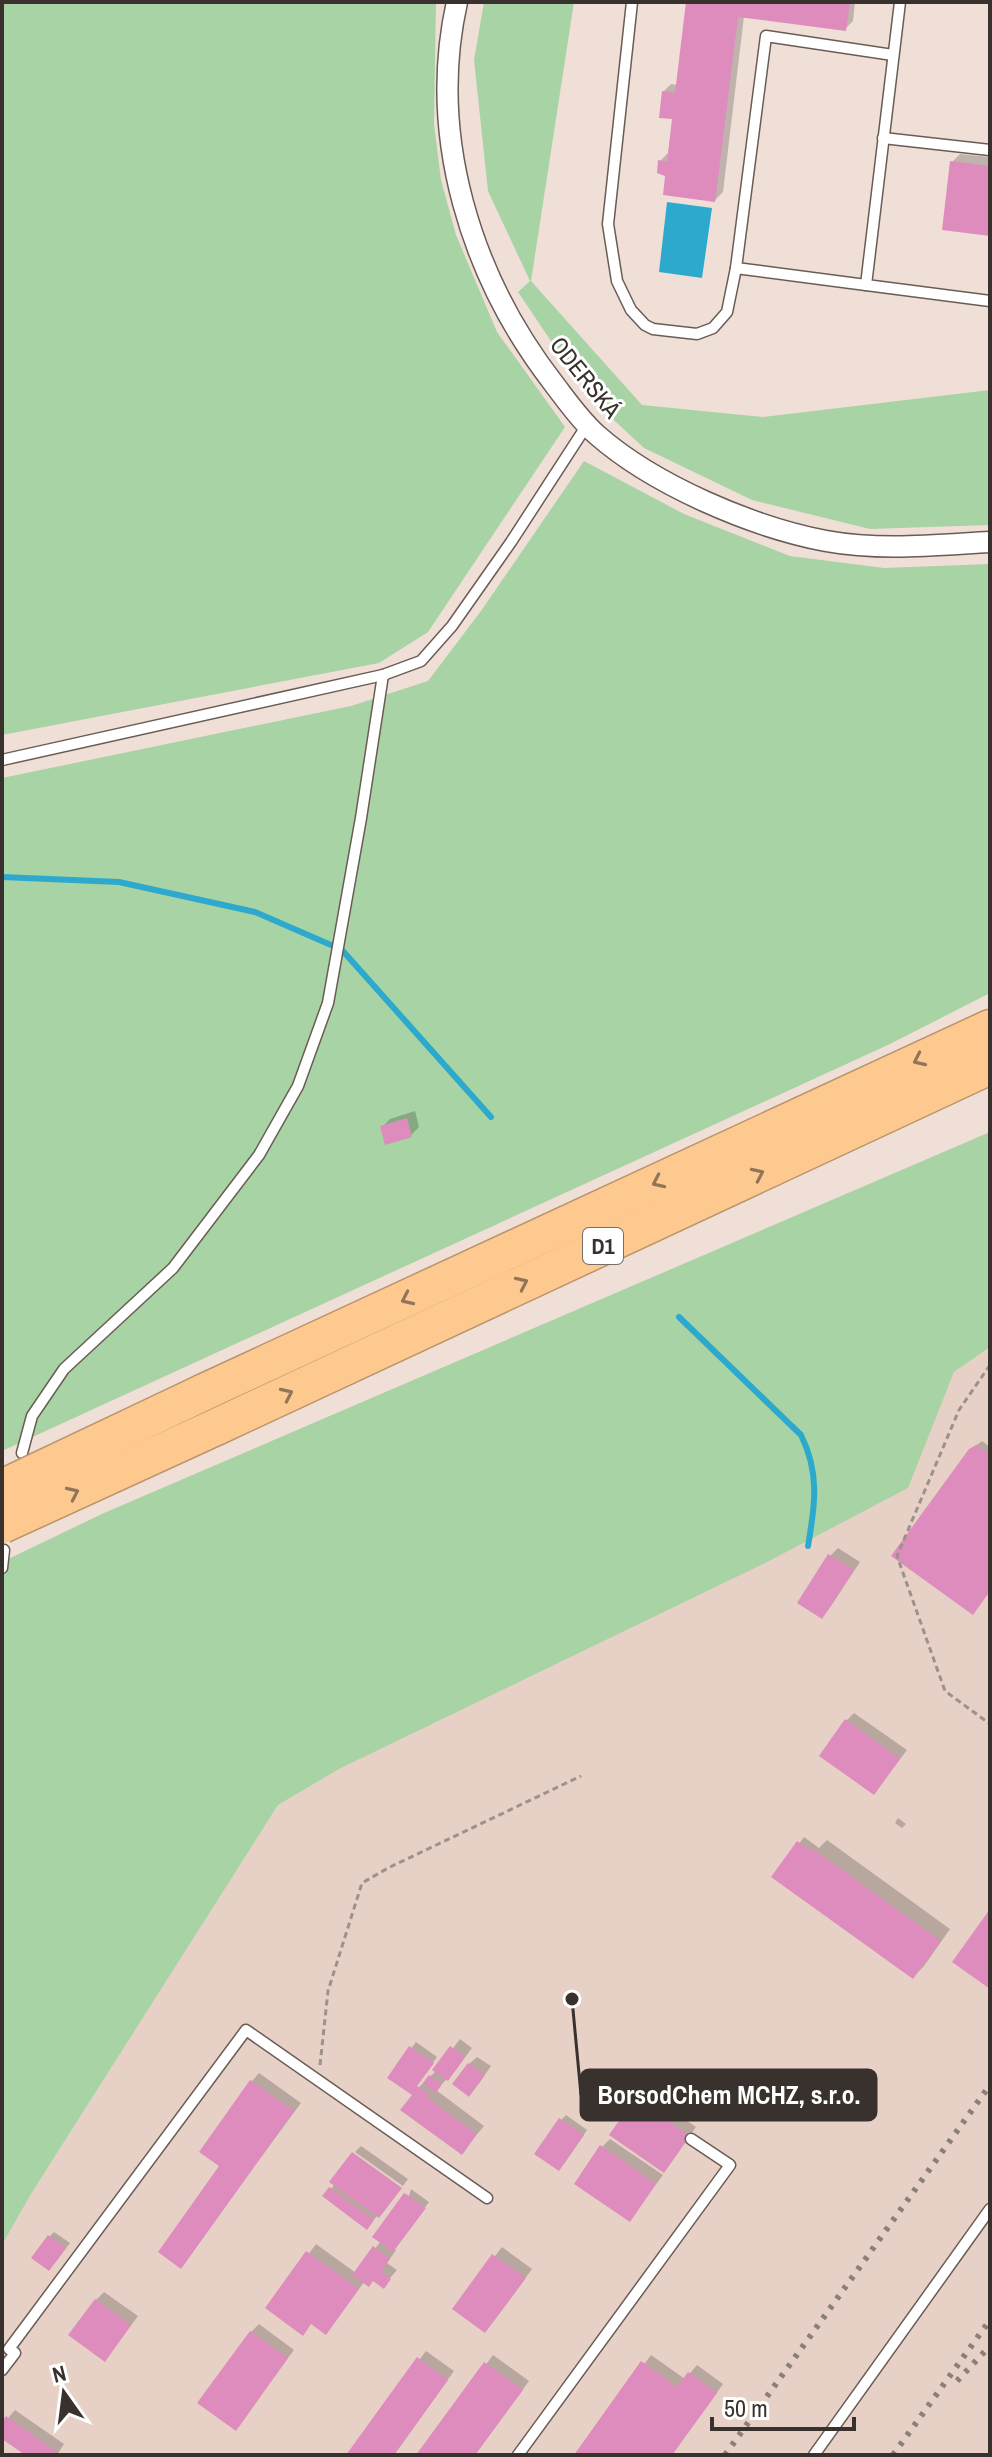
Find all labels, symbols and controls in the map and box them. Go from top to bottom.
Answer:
street label: ODERSKÁ [543,330,629,425]
one-way arrow [913,1051,927,1067]
one-way arrow [750,1168,764,1184]
one-way arrow [652,1172,666,1188]
road number: D1 [583,1228,623,1264]
one-way arrow [514,1277,528,1293]
one-way arrow [400,1289,415,1305]
one-way arrow [278,1388,293,1404]
one-way arrow [65,1487,79,1503]
callout: BorsodChem MCHZ, s.r.o. [581,2070,876,2120]
text: BorsodChem MCHZ, s.r.o. [598,2077,861,2112]
north arrow [24,2353,104,2433]
text: N [49,2357,69,2390]
scale bar [712,2381,854,2431]
text: 50 m [724,2392,768,2424]

